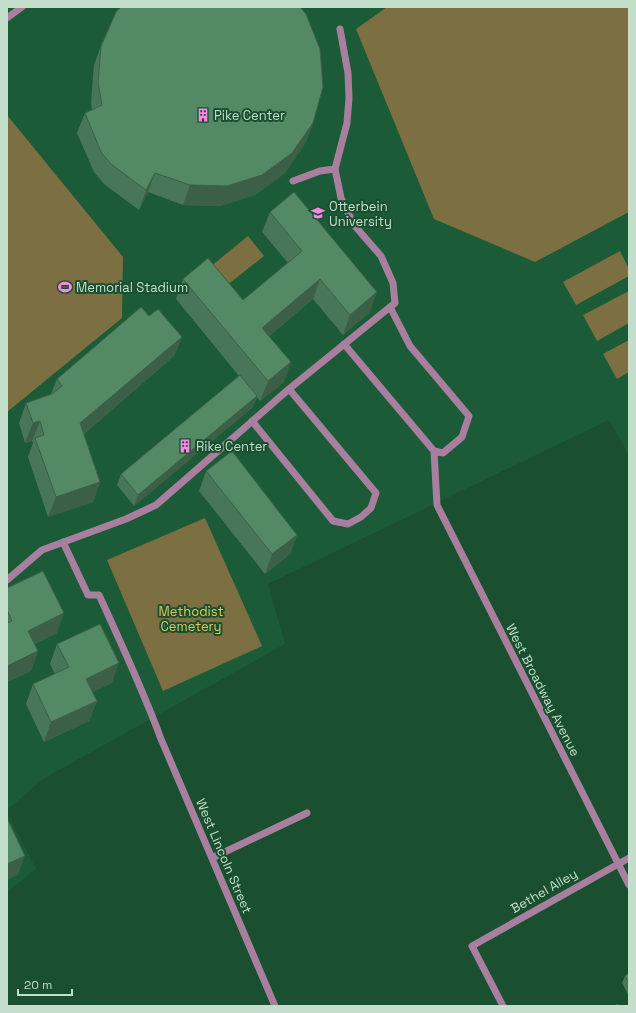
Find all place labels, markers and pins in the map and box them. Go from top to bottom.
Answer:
building icon: Pike Center [195,107,211,123]
place label: Pike Center [214,107,285,124]
place label: Otterbein University [329,198,392,230]
school or university icon: Otterbein University [310,205,326,221]
sports icon: Memorial Stadium [57,279,73,295]
place label: Memorial Stadium [76,279,188,296]
building icon: Rike Center [177,438,193,454]
place label: Rike Center [196,438,267,455]

